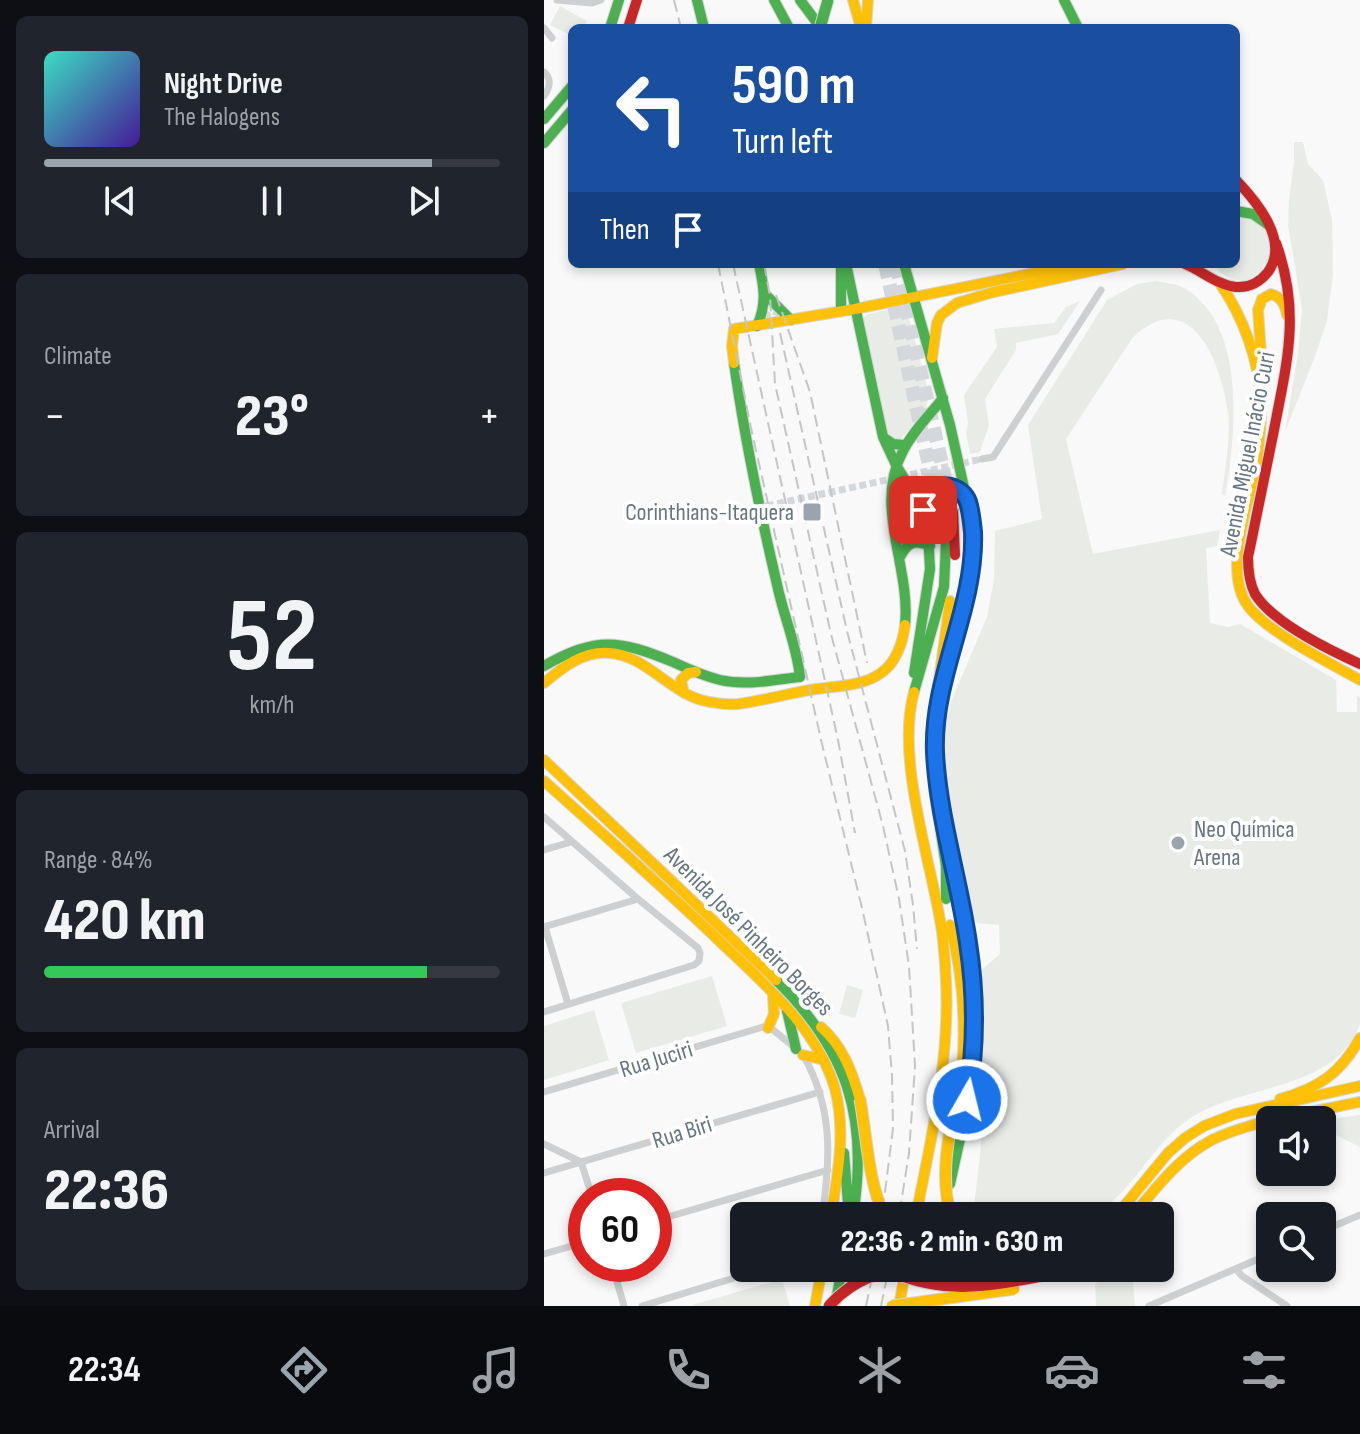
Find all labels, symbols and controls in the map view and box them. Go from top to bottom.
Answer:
text: 590 m [732,53,856,120]
icon: left [600,56,704,160]
text: Night Drive [164,66,283,102]
text: The Halogens [164,102,280,133]
text: Turn left [732,121,833,164]
icon: previous [98,179,142,223]
icon: pause [250,179,294,223]
icon: next [402,179,446,223]
icon: arrive [666,208,710,252]
text: Then [600,212,650,248]
text: Climate [44,341,112,372]
street label: Avenida Miguel Inácio Curi [1213,349,1282,560]
text: 23° [235,381,309,453]
text: − [44,390,66,443]
text: + [478,390,500,443]
pin [889,476,957,544]
icon: arrive [901,488,945,532]
place label: Corinthians-Itaquera [625,498,794,527]
marker: Corinthians-Itaquera [801,501,823,523]
text: 52 [226,575,318,700]
text: km/h [250,690,294,721]
place label: Neo Química Arena [1193,815,1294,872]
marker: Neo Química Arena [1169,834,1187,852]
street label: Avenida José Pinheiro Borges [657,840,839,1022]
text: Range · 84% [44,845,153,876]
text: 420 km [44,885,206,957]
street label: Rua Juciri [616,1035,696,1084]
position arrow [925,1058,1009,1142]
map controls [1256,1106,1336,1282]
button: sound [1256,1106,1336,1186]
street label: Rua Biri [649,1110,715,1155]
text: Arrival [44,1115,100,1146]
text: 22:36 [44,1155,169,1227]
speed limit sign: 60 [568,1178,672,1282]
button: search [1256,1202,1336,1282]
text: 22:36 · 2 min · 630 m [841,1224,1063,1260]
icon: directions [276,1342,332,1398]
icon: music [468,1342,524,1398]
icon: phone [660,1342,716,1398]
icon: climate [852,1342,908,1398]
icon: car [1044,1342,1100,1398]
icon: filters [1236,1342,1292,1398]
text: 22:34 [68,1349,140,1392]

